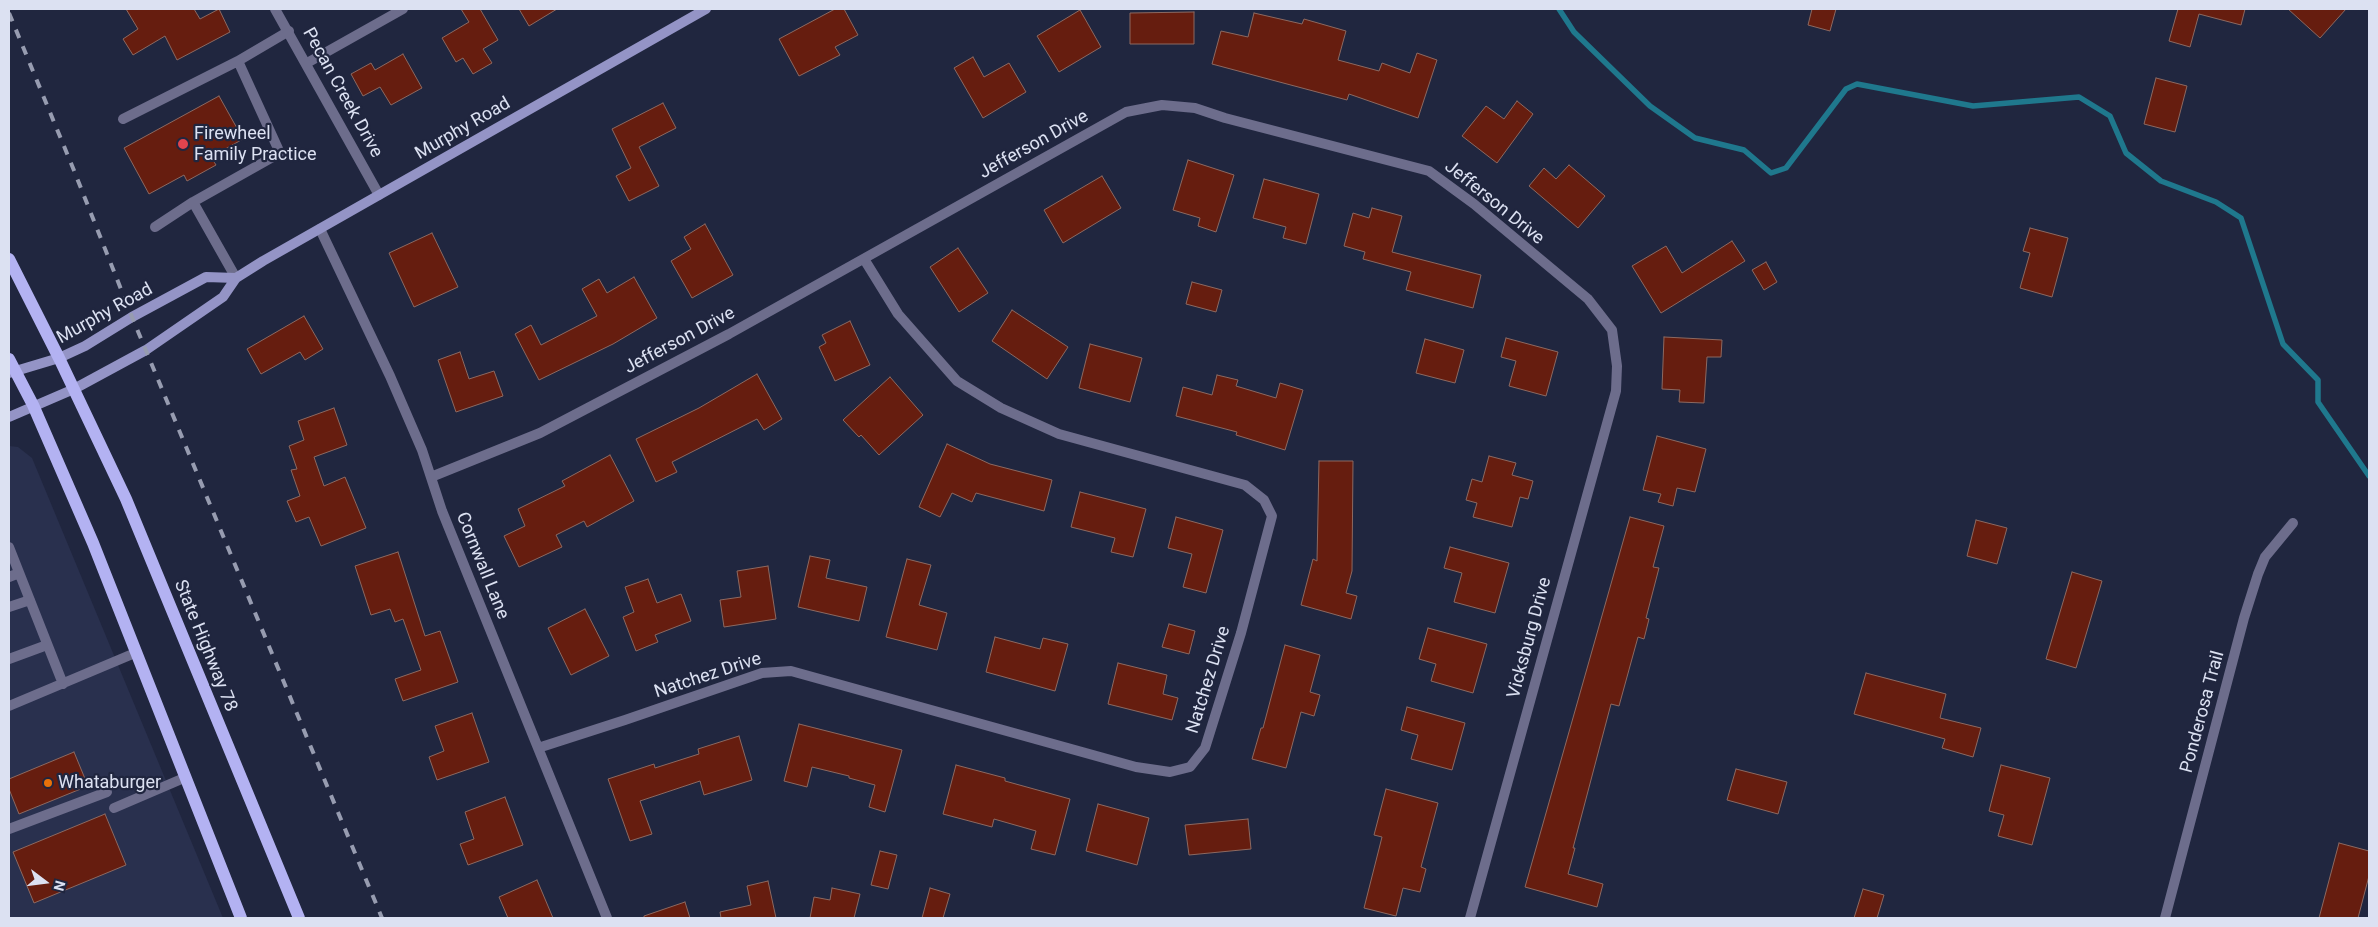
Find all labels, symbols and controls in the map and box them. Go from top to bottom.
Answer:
street label: Pecan Creek Drive [297,24,387,162]
street label: Murphy Road [412,93,514,165]
street label: Jefferson Drive [975,106,1093,184]
place label: Firewheel Family Practice [194,123,317,166]
marker: Firewheel Family Practice [176,137,190,151]
street label: Jefferson Drive [1440,156,1548,250]
street label: Murphy Road [53,279,157,349]
street label: Jefferson Drive [621,303,739,379]
street label: Cornwall Lane [451,509,513,623]
street label: Vicksburg Drive [1503,575,1557,701]
street label: State Highway 78 [169,577,241,715]
street label: Natchez Drive [1182,624,1236,736]
street label: Natchez Drive [652,649,764,703]
street label: Ponderosa Trail [2176,649,2230,775]
place label: Whataburger [58,772,161,794]
marker: Whataburger [42,777,54,789]
north arrow [20,857,70,907]
text: N [50,879,68,893]

